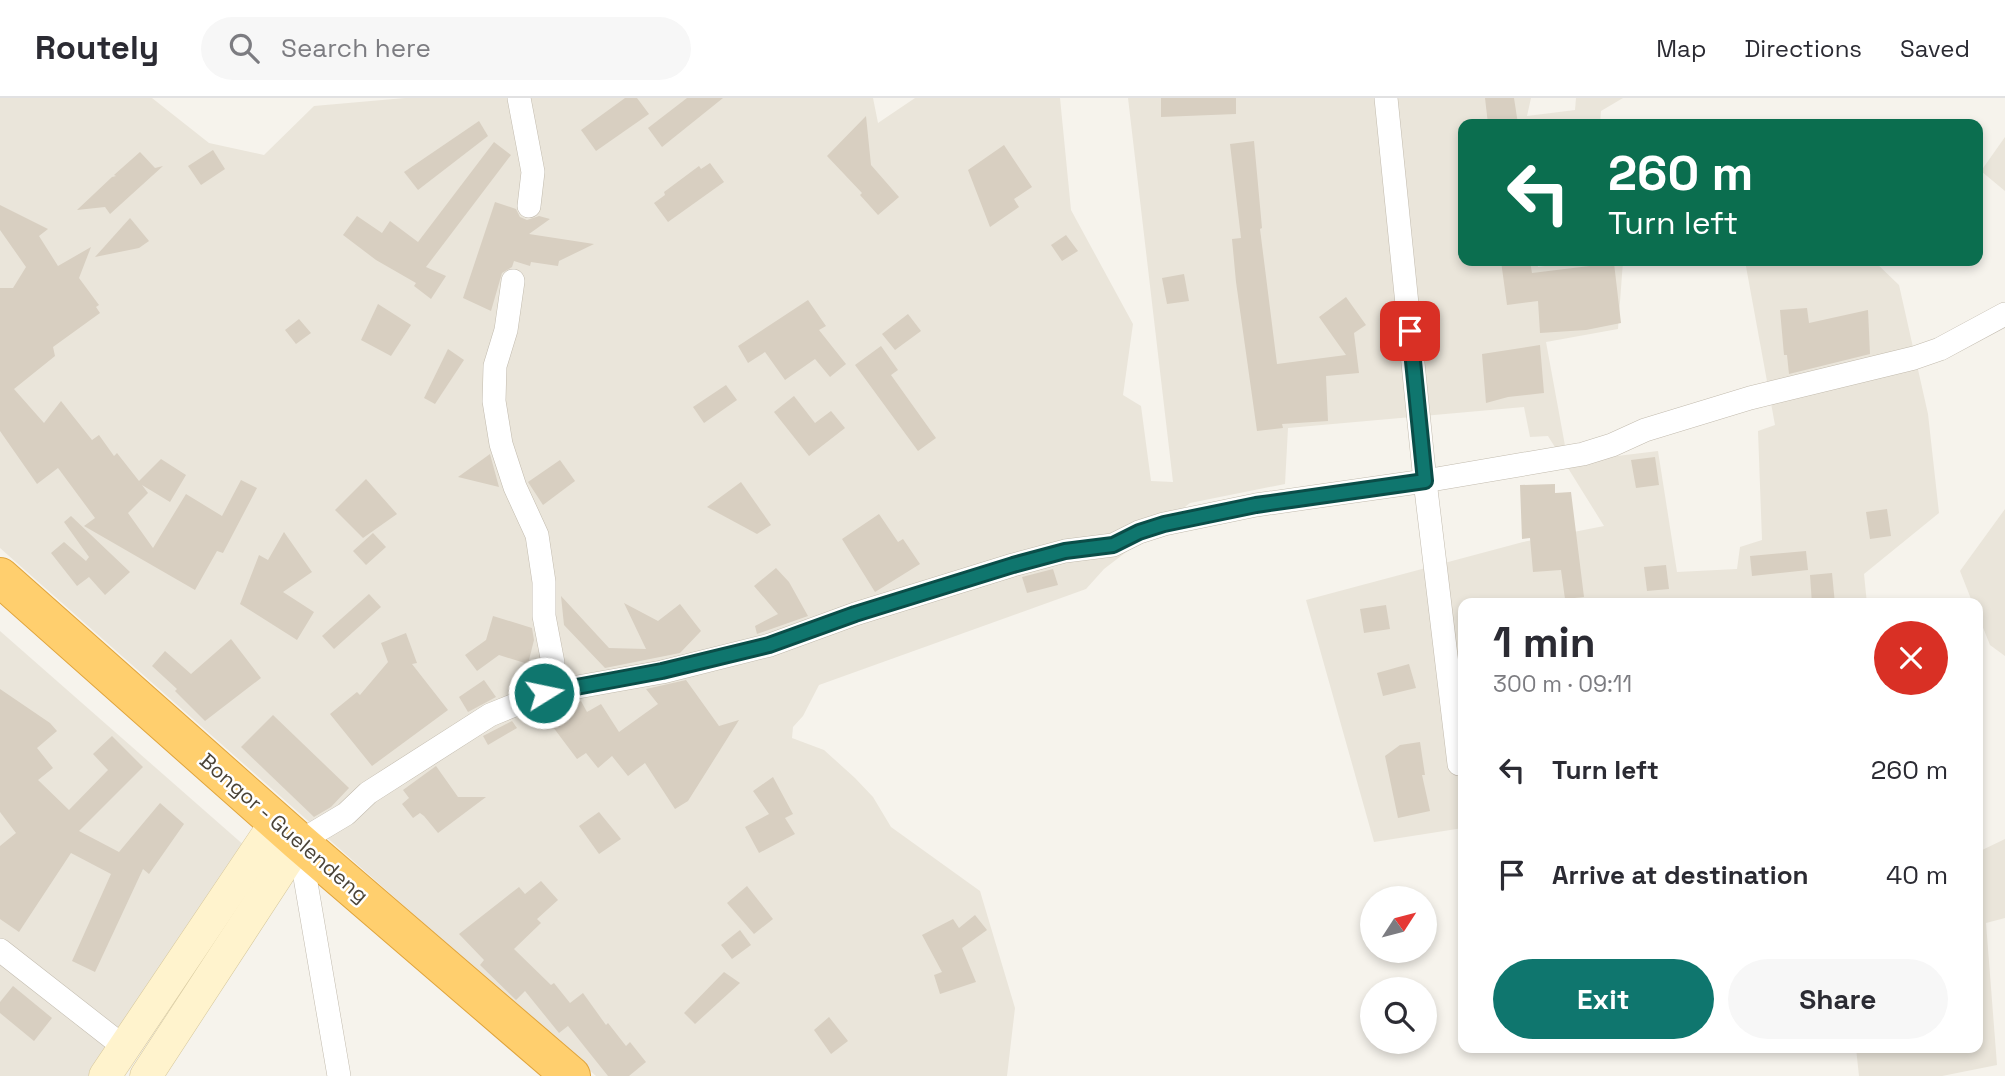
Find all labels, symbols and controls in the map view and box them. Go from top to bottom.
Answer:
search box [201,17,691,80]
text: Routely [35,27,159,69]
icon: search [225,29,263,67]
text: Search here [281,31,431,65]
text: Map [1656,33,1706,64]
text: Directions [1744,33,1862,64]
text: Saved [1900,33,1970,64]
text: 260 m [1608,142,1753,204]
icon: left [1493,147,1584,238]
text: Turn left [1608,203,1738,243]
pin [1380,301,1440,361]
icon: arrive [1391,312,1429,350]
text: 1 min [1493,616,1596,669]
button: close [1874,621,1948,695]
position arrow [507,656,581,730]
text: 300 m · 09:11 [1493,669,1632,699]
street label: Bongor - Guelendeng [194,747,374,908]
icon: left [1493,751,1531,789]
text: Turn left [1552,753,1659,787]
text: 260 m [1871,753,1948,787]
icon: arrive [1493,856,1531,894]
text: Arrive at destination [1552,858,1809,892]
text: 40 m [1886,858,1948,892]
north arrow [1360,886,1437,962]
map controls [1360,886,1437,1054]
button: Exit [1493,959,1714,1039]
button: Share [1728,959,1948,1039]
button: search [1360,977,1437,1054]

